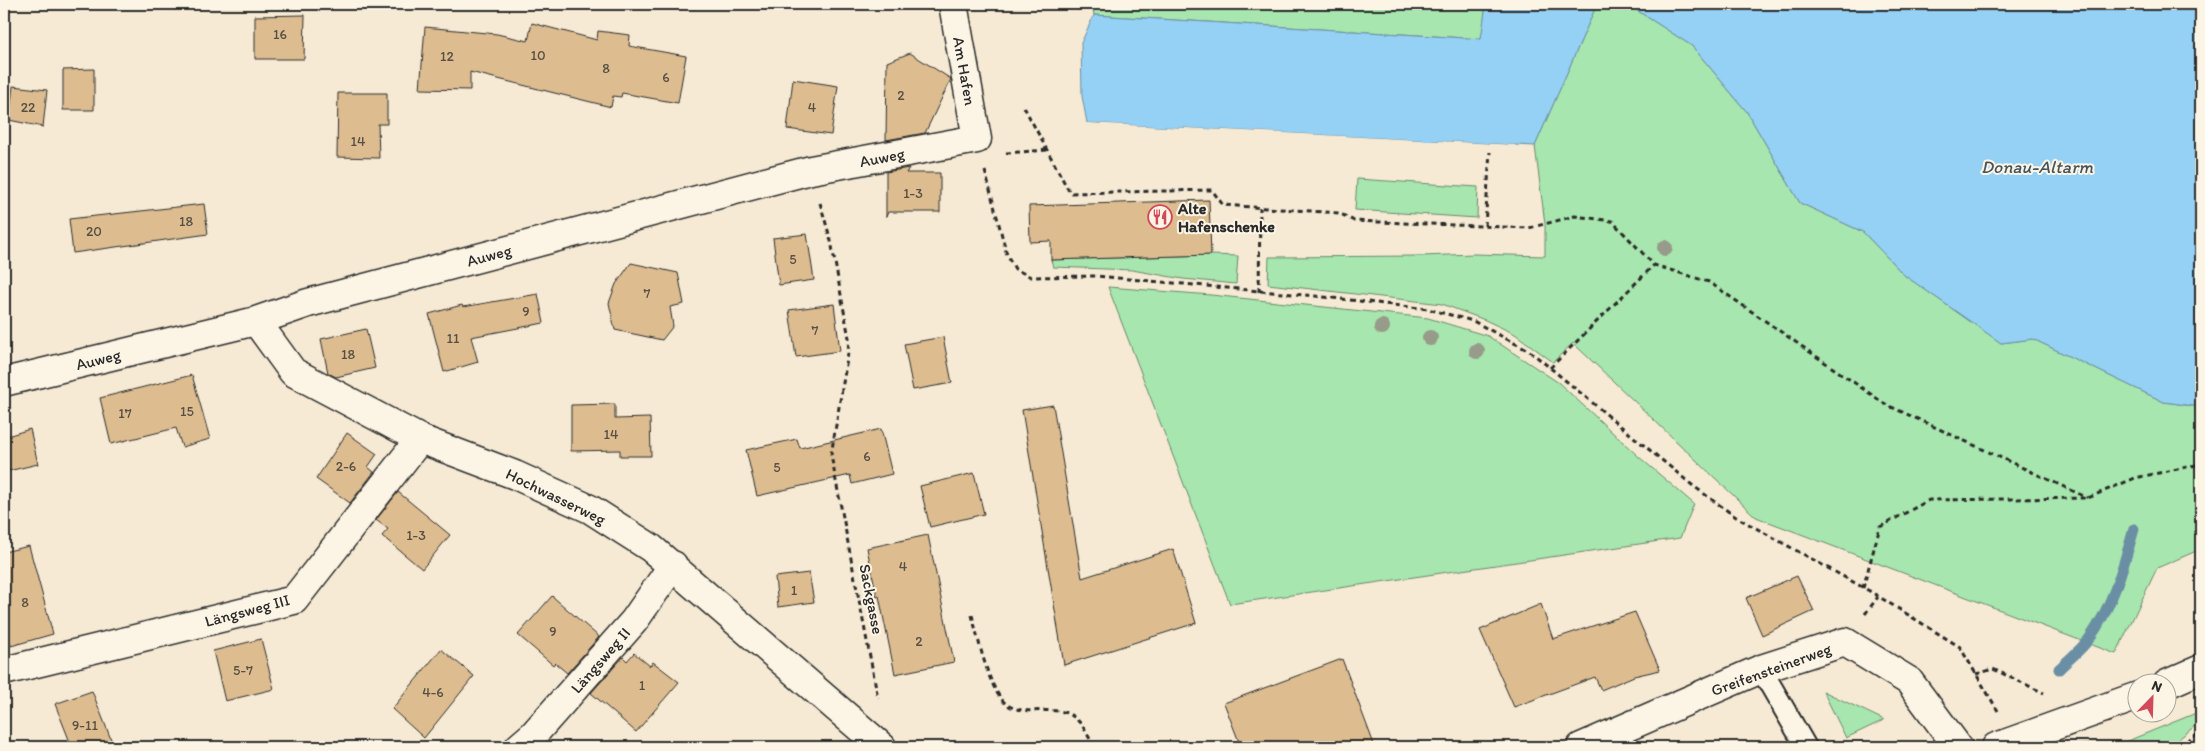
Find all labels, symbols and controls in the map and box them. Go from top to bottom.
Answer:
house number: 16 [273,26,287,43]
street label: Am Hafen [949,35,980,107]
house number: 10 [530,47,546,64]
house number: 12 [440,48,455,65]
house number: 8 [602,60,610,77]
house number: 6 [662,69,670,86]
house number: 2 [897,87,905,104]
house number: 22 [21,99,36,116]
house number: 4 [808,99,817,116]
house number: 14 [351,133,366,150]
street label: Auweg [858,144,907,171]
water label: Donau-Altarm [1981,156,2093,178]
house number: 1-3 [903,185,923,202]
place label: Alte Hafenschenke [1177,199,1275,236]
restaurant icon: Alte Hafenschenke [1147,204,1173,230]
house number: 18 [179,213,193,230]
house number: 20 [86,223,102,240]
street label: Auweg [465,240,514,271]
house number: 5 [789,251,797,268]
house number: 7 [644,285,651,302]
house number: 9 [522,303,530,320]
house number: 7 [812,322,819,339]
house number: 11 [447,330,460,347]
street label: Auweg [74,345,123,374]
house number: 18 [341,346,355,363]
house number: 15 [180,403,194,420]
house number: 17 [118,405,132,422]
house number: 14 [604,426,619,443]
house number: 6 [863,448,871,465]
house number: 2-6 [336,458,356,475]
house number: 5 [773,459,781,476]
street label: Hochwasserweg [503,464,610,529]
house number: 1-3 [406,527,426,544]
house number: 4 [899,558,908,575]
street label: Sackgasse [855,562,888,636]
house number: 1 [791,582,798,599]
street label: Längsweg III [203,590,292,631]
house number: 8 [21,594,29,611]
house number: 9 [549,623,557,640]
street label: Längsweg II [567,623,634,697]
house number: 2 [915,633,923,650]
street label: Greifensteinerweg [1708,639,1835,700]
house number: 5-7 [233,662,253,679]
north arrow [2128,674,2178,724]
house number: 1 [639,677,646,694]
text: N [2149,677,2165,696]
house number: 4-6 [422,684,444,701]
house number: 9-11 [72,717,98,734]

